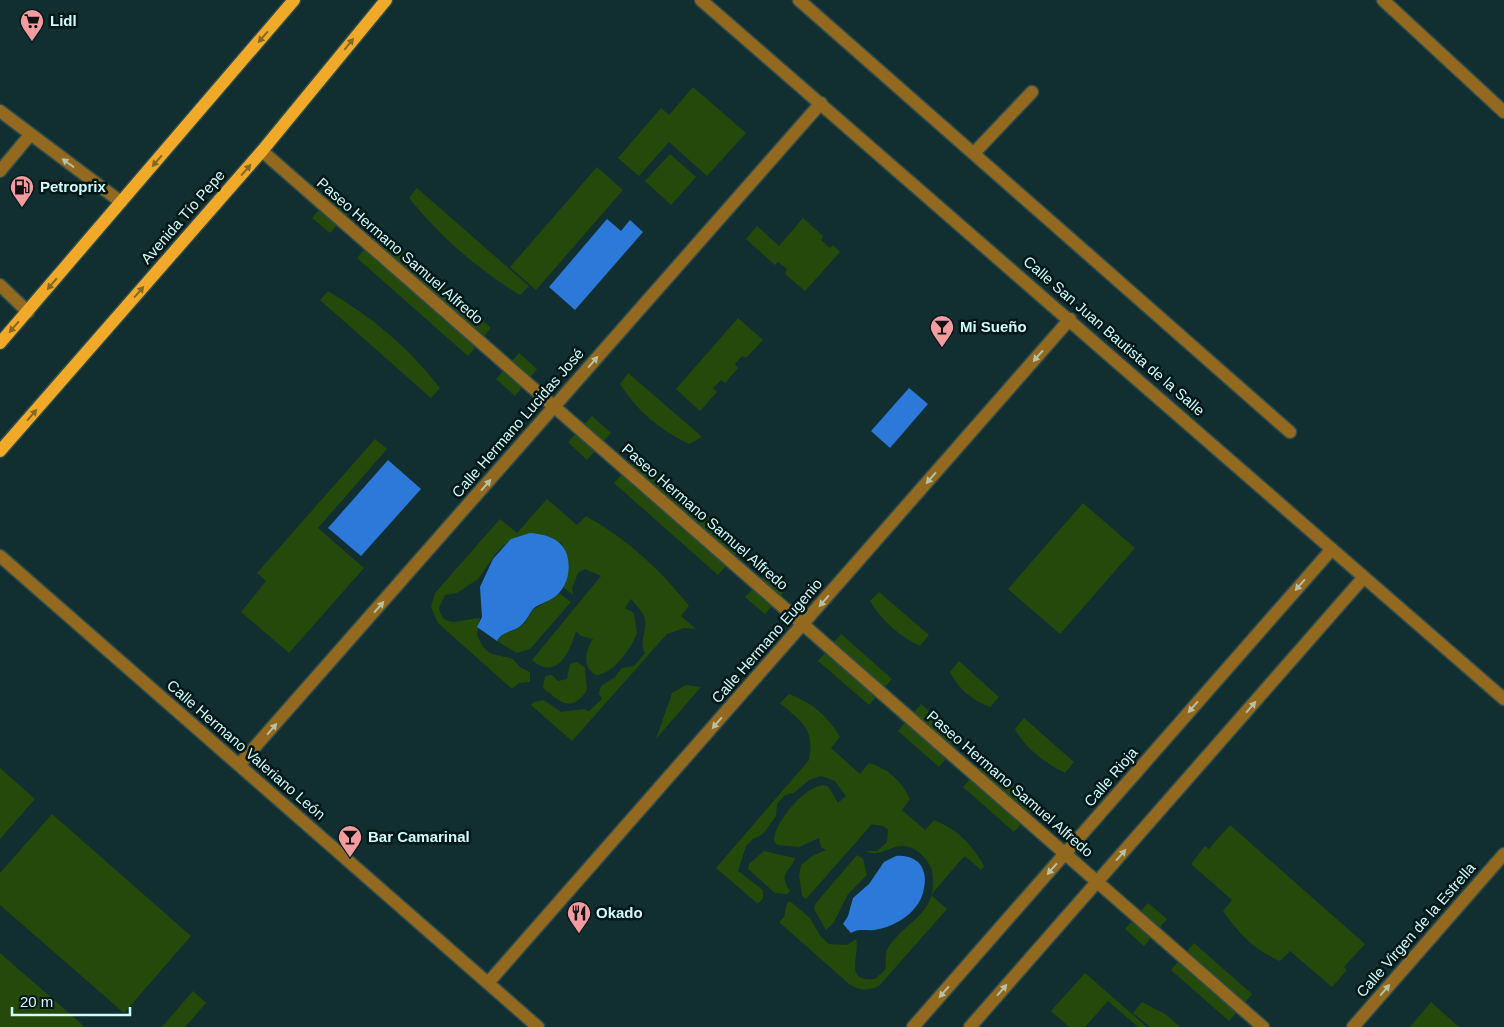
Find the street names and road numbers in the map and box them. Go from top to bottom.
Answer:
street label: Avenida Tío Pepe [137,166,228,267]
street label: Paseo Hermano Samuel Alfredo [314,174,487,327]
street label: Calle San Juan Bautista de la Salle [1020,252,1208,419]
street label: Calle Hermano Lucidas José [448,345,587,501]
street label: Paseo Hermano Samuel Alfredo [619,440,792,593]
street label: Calle Hermano Eugenio [708,575,825,706]
street label: Calle Hermano Valeriano León [164,676,329,823]
street label: Paseo Hermano Samuel Alfredo [924,707,1097,860]
street label: Calle Rioja [1080,743,1141,810]
street label: Calle Virgen de la Estrella [1353,859,1479,1000]

